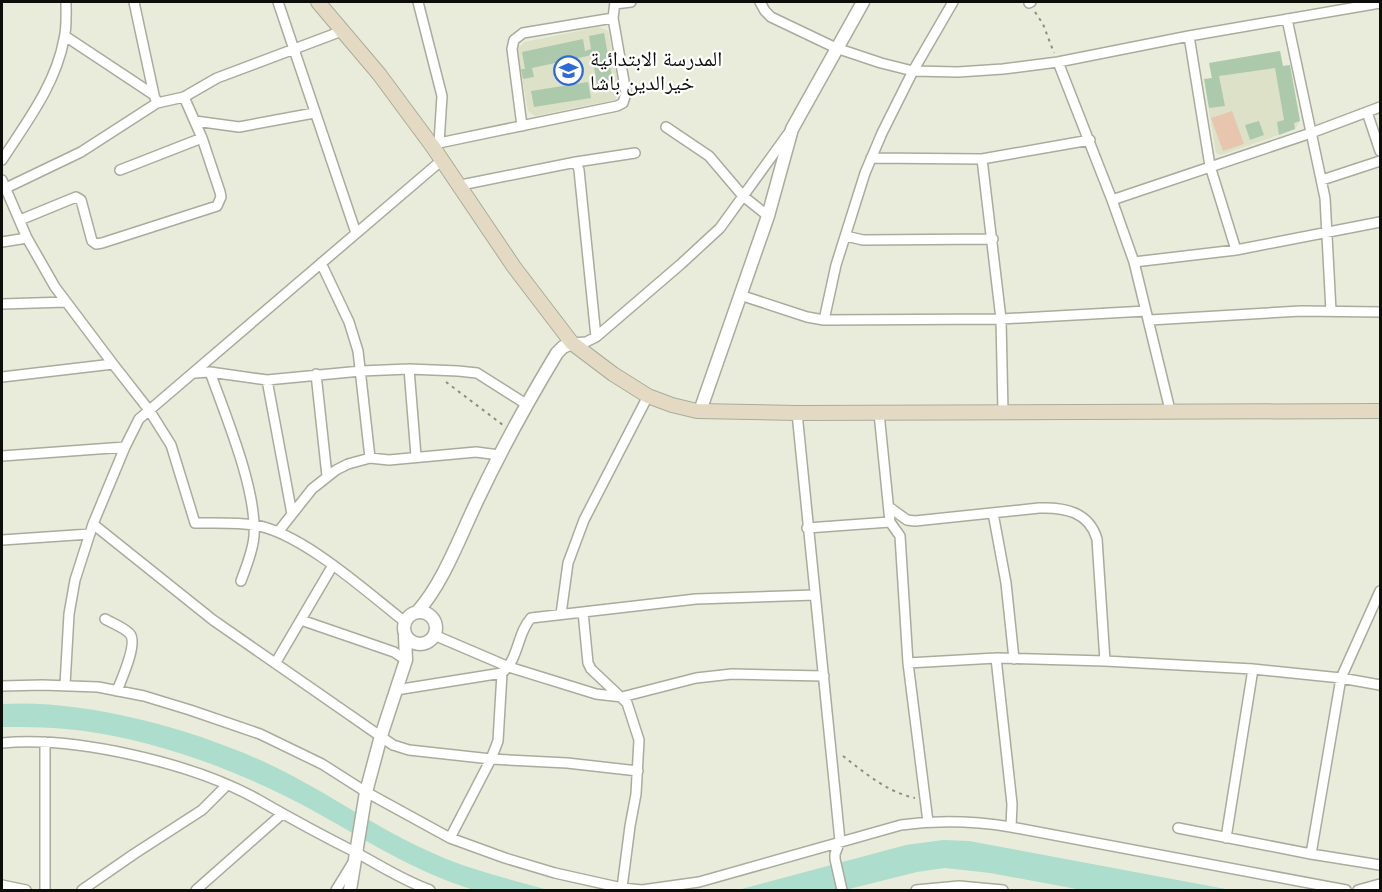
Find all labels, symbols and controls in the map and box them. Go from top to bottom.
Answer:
place label: المدرسة الابتدائية خيرالدين باشا [590,47,722,96]
school or university icon: المدرسة الابتدائية خيرالدين باشا [553,55,585,87]

